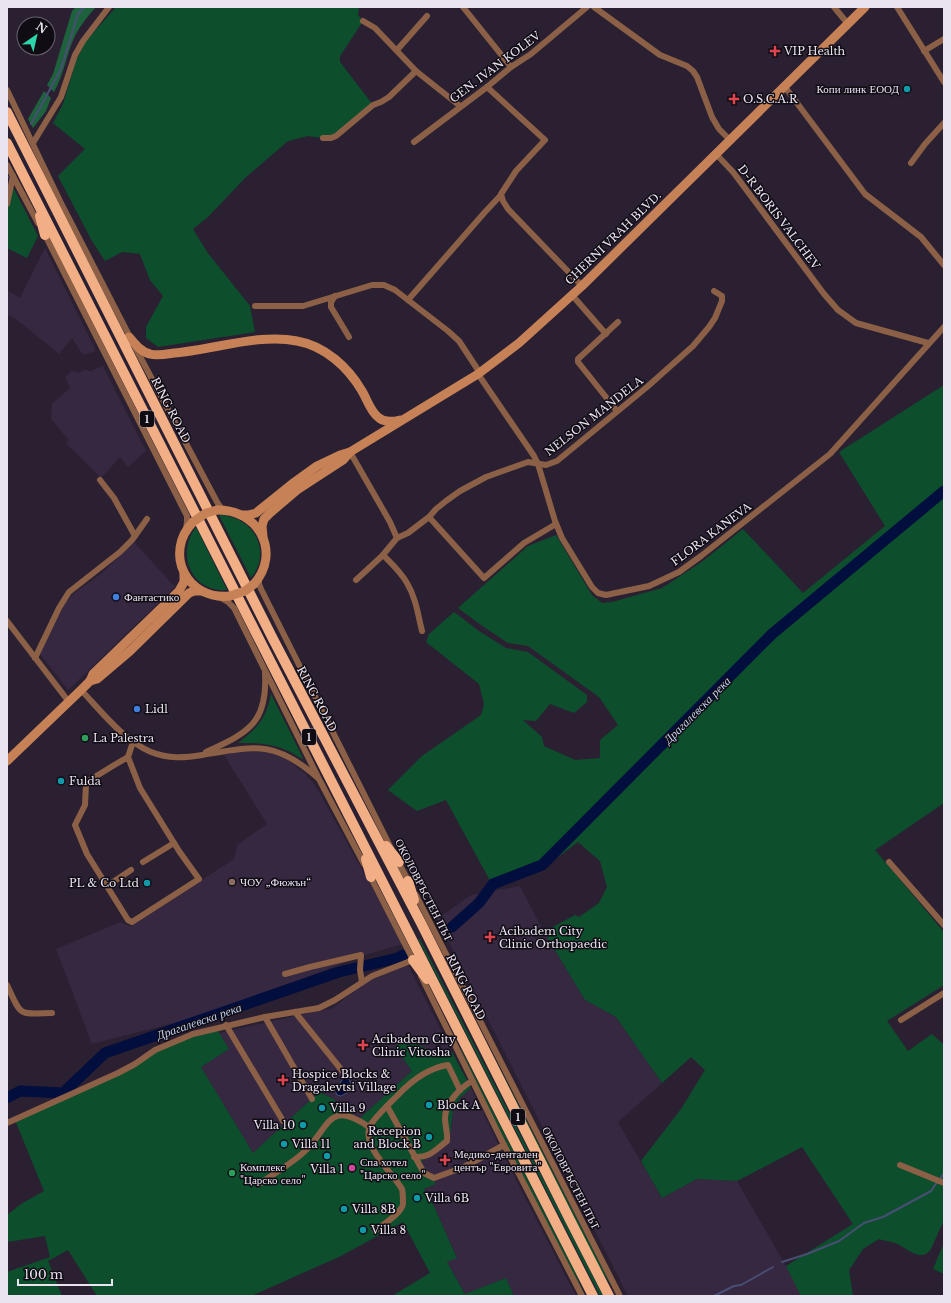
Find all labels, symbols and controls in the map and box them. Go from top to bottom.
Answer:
north arrow [16,16,56,56]
text: N [33,19,50,37]
street label: GEN. IVAN KOLEV [447,28,544,106]
place label: VIP Health [783,44,846,58]
marker: VIP Health [769,45,781,57]
place label: Копи линк ЕООД [816,82,899,96]
marker: Копи линк ЕООД [902,84,912,94]
place label: O.S.C.A.R [743,92,798,106]
marker: O.S.C.A.R [728,93,740,105]
street label: D-R BORIS VALCHEV [735,162,823,273]
street label: CHERNI VRAH BLVD. [562,188,664,288]
street label: NELSON MANDELA [542,373,646,459]
street label: RING ROAD [148,375,194,446]
road number: 1 [140,411,154,427]
street label: FLORA KANEVA [668,499,754,569]
place label: Фантастико [124,590,180,604]
marker: Фантастико [111,592,121,602]
street label: RING ROAD [294,664,340,734]
water label: Драгалевска река [660,673,734,747]
place label: Lidl [145,702,168,716]
marker: Lidl [132,704,142,714]
road number: 1 [302,729,316,745]
place label: La Palestra [93,731,155,745]
marker: La Palestra [80,733,90,743]
place label: Fulda [69,774,102,788]
marker: Fulda [56,776,66,786]
street label: ОКОЛОВРЪСТЕН ПЪТ [392,836,456,944]
place label: ЧОУ „Фюжън“ [240,875,311,889]
place label: PL & Co Ltd [69,876,140,890]
marker: ЧОУ „Фюжън“ [227,877,237,887]
marker: PL & Co Ltd [142,878,152,888]
place label: Acibadem City Clinic Orthopaedic [498,924,607,951]
marker: Acibadem City Clinic Orthopaedic [484,931,496,943]
street label: RING ROAD [443,952,489,1023]
water label: Драгалевска река [154,999,243,1043]
place label: Acibadem City Clinic Vitosha [371,1032,456,1059]
marker: Acibadem City Clinic Vitosha [357,1039,369,1051]
place label: Hospice Blocks & Dragalevtsi Village [292,1067,396,1094]
marker: Hospice Blocks & Dragalevtsi Village [277,1074,289,1086]
place label: Block A [437,1098,480,1112]
marker: Block A [424,1100,434,1110]
place label: Villa 9 [329,1101,366,1115]
marker: Villa 9 [317,1103,327,1113]
road number: 1 [511,1109,525,1125]
place label: Villa 10 [253,1118,295,1132]
marker: Villa 10 [298,1120,308,1130]
place label: Recepion and Block B [353,1124,421,1151]
street label: ОКОЛОВРЪСТЕН ПЪТ [539,1124,603,1232]
marker: Recepion and Block B [424,1132,434,1142]
place label: Villa 11 [291,1137,330,1151]
marker: Villa 11 [279,1139,289,1149]
place label: Медико-дентален център "Евровита" [454,1147,541,1174]
marker: Villa 1 [322,1151,332,1161]
marker: Медико-дентален център "Евровита" [439,1154,451,1166]
place label: Спа хотел "Царско село" [360,1155,426,1182]
place label: Комплекс "Царско село" [240,1160,306,1187]
place label: Villa 1 [309,1162,344,1176]
marker: Спа хотел "Царско село" [347,1163,357,1173]
marker: Комплекс "Царско село" [227,1168,237,1178]
place label: Villa 6B [424,1191,469,1205]
marker: Villa 6B [412,1193,422,1203]
place label: Villa 8B [351,1202,396,1216]
marker: Villa 8B [339,1204,349,1214]
place label: Villa 8 [370,1223,406,1237]
marker: Villa 8 [358,1225,368,1235]
scale bar [18,1261,112,1287]
text: 100 m [24,1267,63,1282]

